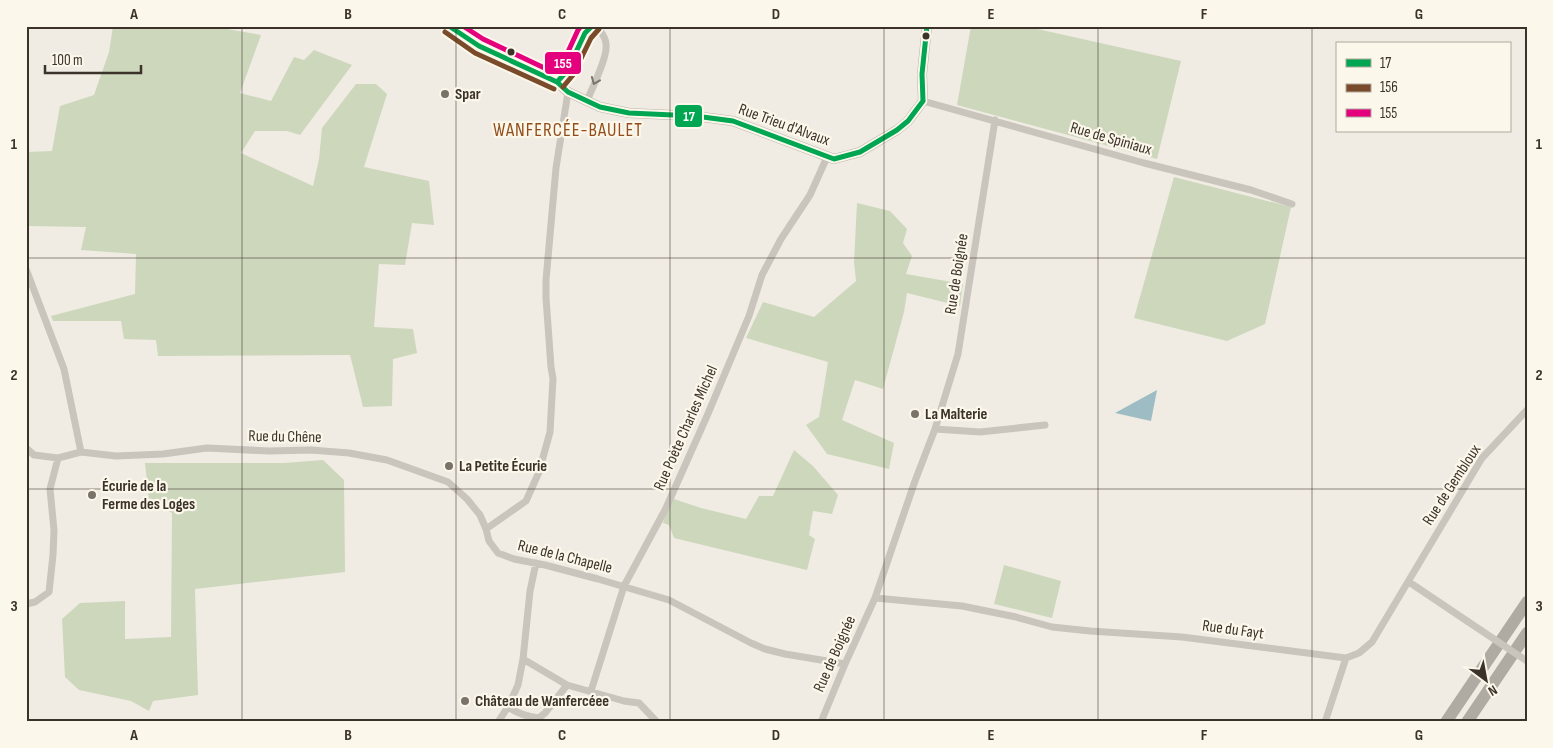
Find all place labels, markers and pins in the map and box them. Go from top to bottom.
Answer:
unlabelled marker [921,31,931,41]
unlabelled marker [506,47,516,57]
place label: Spar [455,85,481,104]
marker: Spar [439,88,451,100]
place label: La Malterie [925,405,988,424]
marker: La Malterie [909,408,921,420]
place label: La Petite Écurie [459,457,547,476]
marker: La Petite Écurie [443,460,455,472]
place label: Écurie de la Ferme des Loges [102,477,195,514]
marker: Écurie de la Ferme des Loges [86,489,98,501]
place label: Château de Wanfercéee [475,692,609,711]
marker: Château de Wanfercéee [459,695,471,707]

